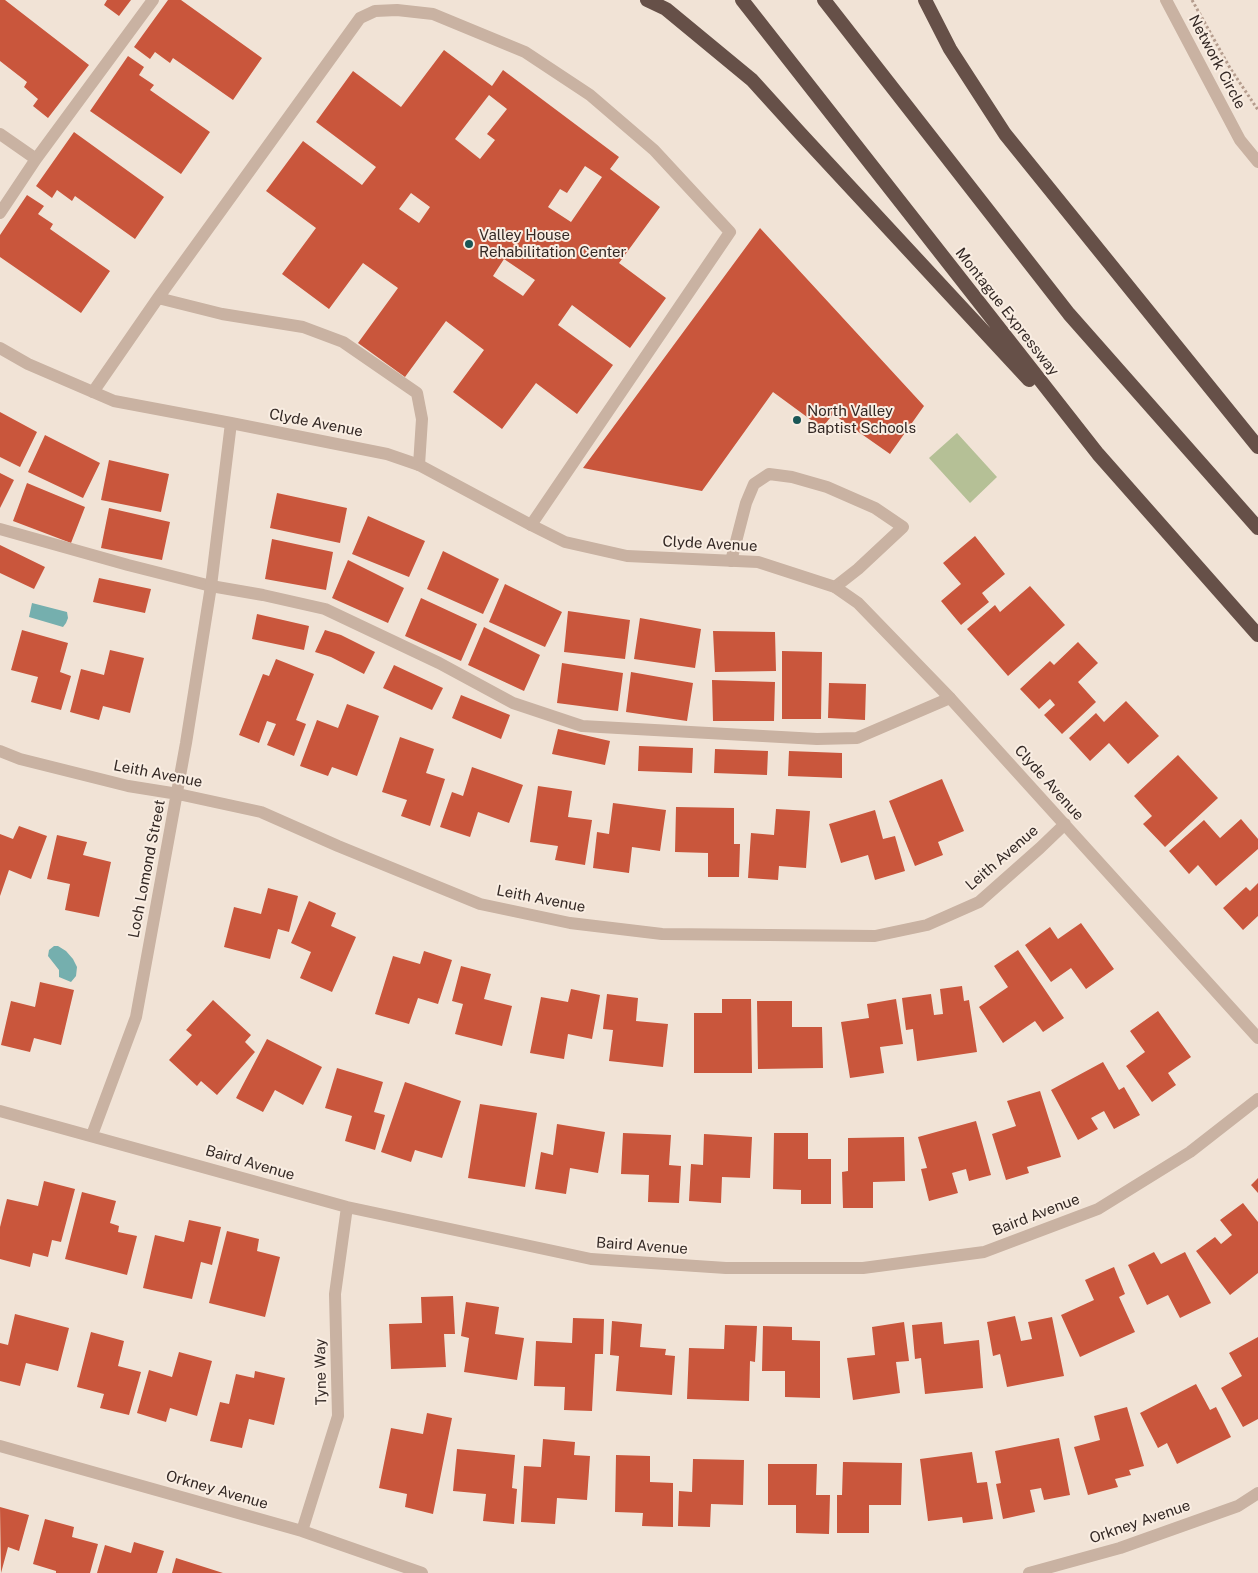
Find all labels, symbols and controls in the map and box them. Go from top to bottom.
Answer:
street label: Network Circle [1185,12,1249,112]
place label: Valley House Rehabilitation Center [479,226,626,261]
marker: Valley House Rehabilitation Center [463,238,475,250]
street label: Montague Expressway [951,244,1063,380]
place label: North Valley Baptist Schools [807,402,916,437]
street label: Clyde Avenue [268,405,364,441]
marker: North Valley Baptist Schools [791,414,803,426]
street label: Clyde Avenue [662,533,758,555]
street label: Clyde Avenue [1011,742,1087,824]
street label: Leith Avenue [112,757,204,791]
street label: Loch Lomond Street [125,798,169,940]
street label: Leith Avenue [962,822,1042,894]
street label: Leith Avenue [495,882,587,916]
street label: Baird Avenue [203,1142,297,1184]
street label: Baird Avenue [990,1190,1082,1240]
street label: Baird Avenue [595,1234,689,1258]
street label: Tyne Way [311,1338,331,1406]
street label: Orkney Avenue [164,1467,270,1513]
street label: Orkney Avenue [1087,1496,1193,1548]

